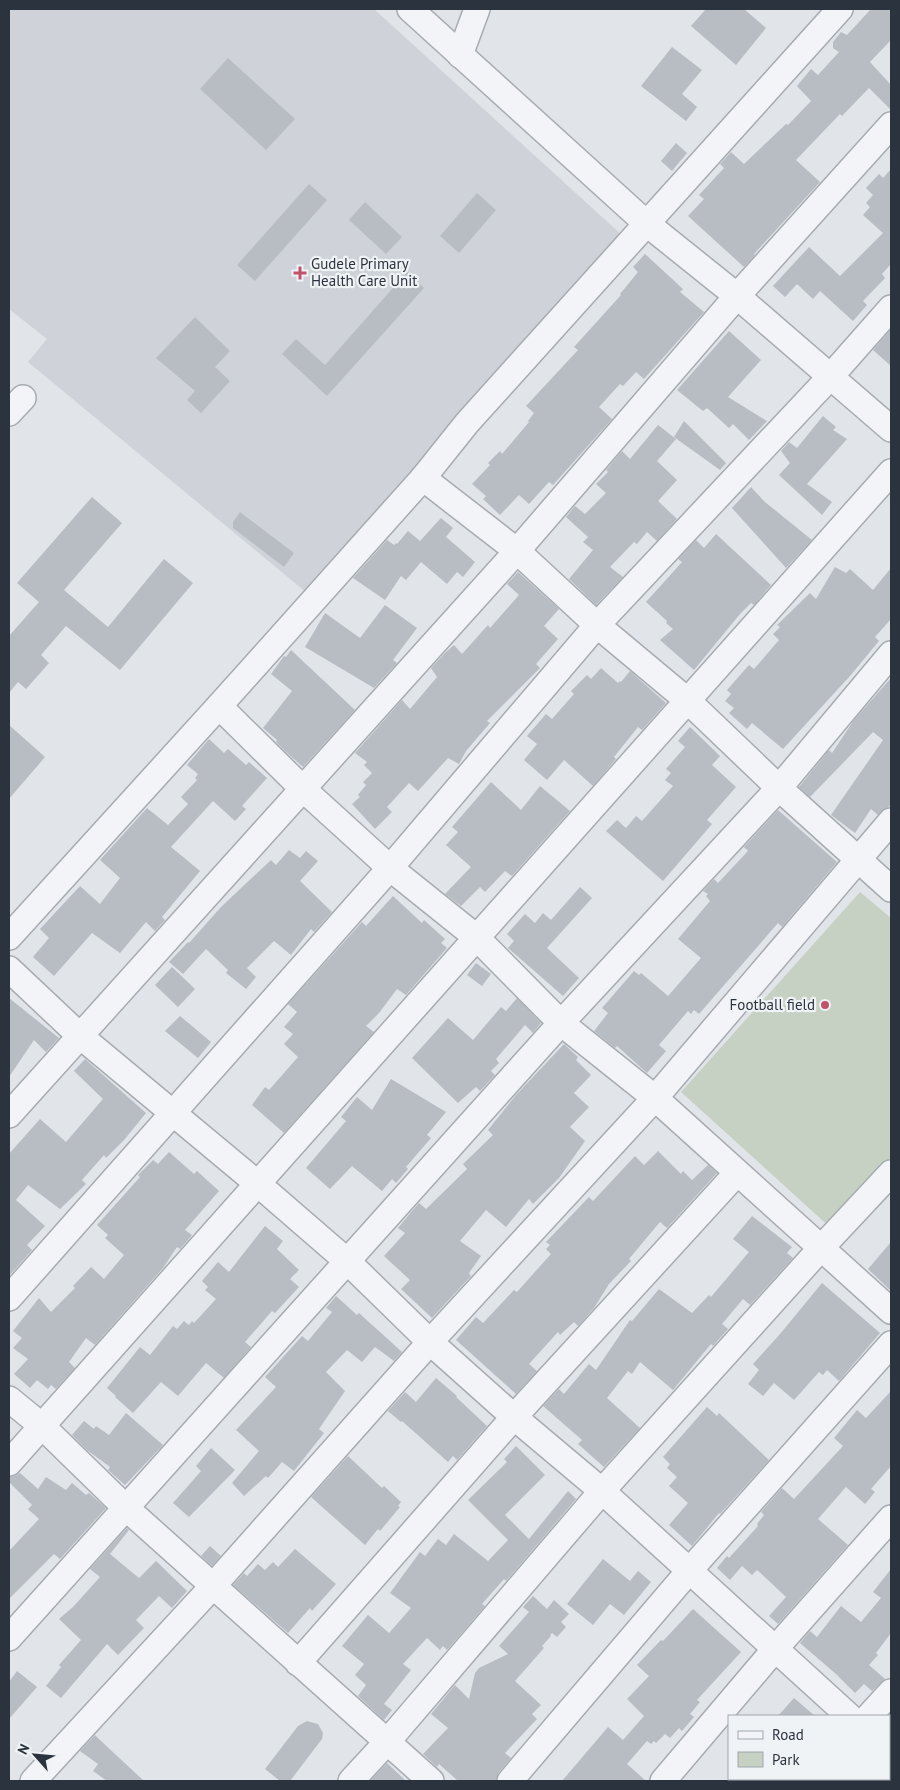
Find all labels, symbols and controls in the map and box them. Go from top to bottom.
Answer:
place label: Gudele Primary Health Care Unit [311,254,417,290]
marker: Gudele Primary Health Care Unit [293,266,307,280]
place label: Football field [730,995,815,1014]
marker: Football field [819,999,831,1011]
legend [728,1715,890,1780]
text: Road [772,1725,804,1744]
north arrow [10,1730,60,1780]
text: N [13,1741,34,1757]
text: Park [772,1750,800,1769]

